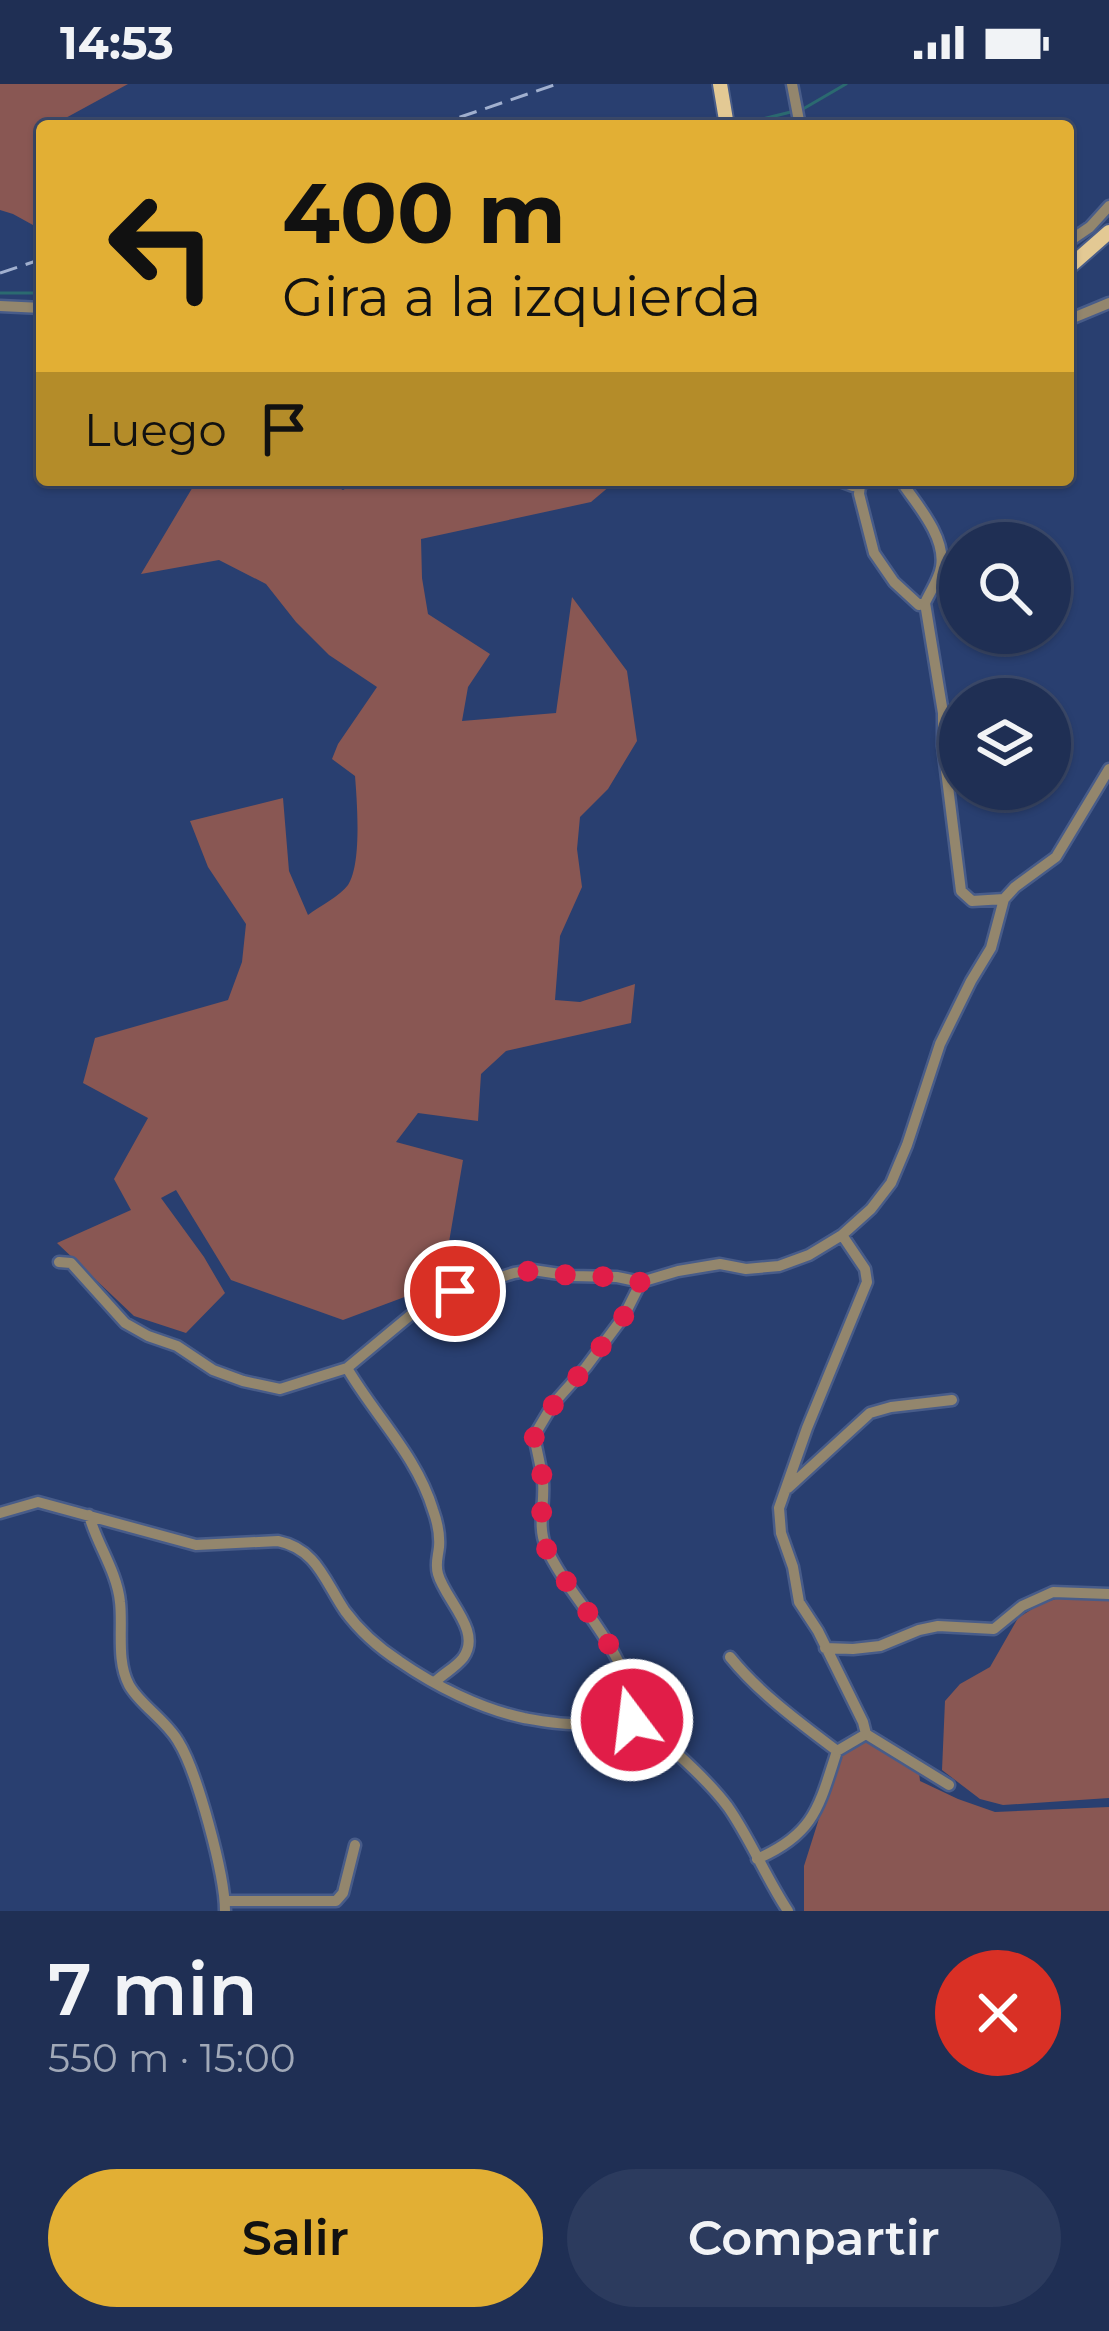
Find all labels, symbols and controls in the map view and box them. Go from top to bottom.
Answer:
text: 14:53 [60,15,174,70]
text: 400 m [282,162,566,264]
icon: left [84,168,240,324]
text: Gira a la izquierda [282,264,761,330]
icon: arrive [251,396,317,462]
text: Luego [84,402,227,457]
map controls [939,522,1071,810]
button: search [939,522,1071,654]
button: layers [939,678,1071,810]
pin [404,1240,506,1342]
icon: arrive [422,1258,488,1324]
position arrow [569,1657,695,1783]
text: 7 min [48,1945,258,2033]
button: close [935,1950,1061,2076]
text: 550 m · 15:00 [48,2034,296,2082]
button: Salir [48,2169,543,2307]
button: Compartir [567,2169,1061,2307]

